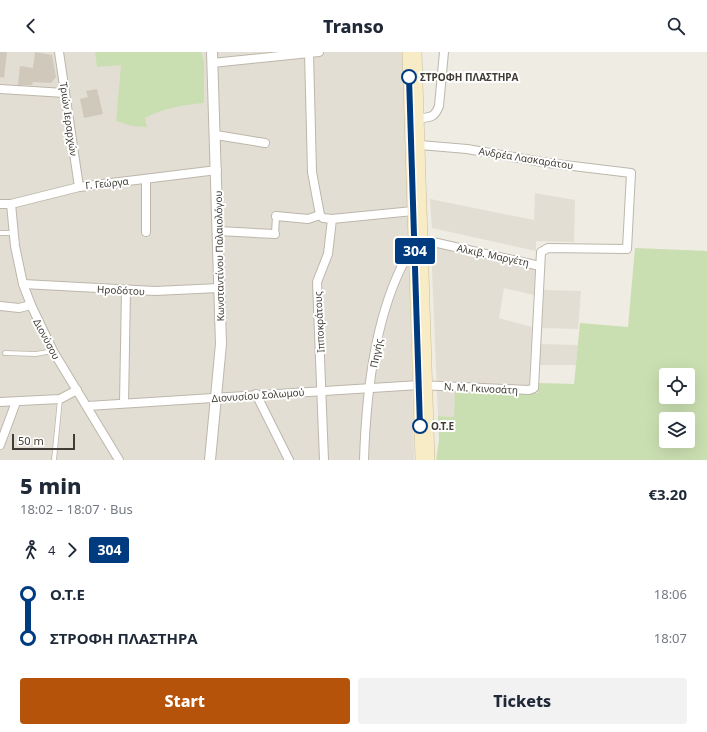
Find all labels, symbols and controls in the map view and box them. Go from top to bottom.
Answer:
text: Transo [323,14,384,38]
icon: back [20,15,42,37]
icon: search [665,15,687,37]
marker: ΣΤΡΟΦΗ ΠΛΑΣΤΗΡΑ [401,69,417,85]
place label: ΣΤΡΟΦΗ ΠΛΑΣΤΗΡΑ [420,70,519,84]
street label: Τριών Ιεραρχών [57,81,81,157]
street label: Ανδρέα Λασκαράτου [478,144,574,172]
street label: Γ. Γεώργα [85,174,130,192]
street label: Κωνσταντίνου Παλαιολόγου [211,190,227,322]
line badge: 304 [392,238,438,264]
text: 304 [403,241,427,260]
street label: Αλκιβ. Μαργέτη [456,241,530,269]
street label: Ηροδότου [97,282,145,298]
street label: Ιπποκράτους [310,291,328,353]
street label: Διονύσου [30,316,64,362]
street label: Πηγής [366,337,386,369]
map controls [659,368,695,448]
button: locate [659,368,695,404]
street label: Ν. Μ. Γκινοσάτη [444,379,518,397]
street label: Διονυσίου Σολωμού [211,385,305,405]
button: layers [659,412,695,448]
marker: Ο.Τ.Ε [412,418,428,434]
place label: Ο.Τ.Ε [431,419,455,433]
scale bar [12,432,75,451]
text: 50 m [18,433,44,448]
text: 5 min [20,470,81,500]
text: €3.20 [648,484,687,504]
text: 18:02 – 18:07 · Bus [20,500,133,518]
icon: walk [20,539,42,561]
icon: forward [61,539,83,561]
text: 304 [97,540,121,559]
text: 4 [48,541,55,559]
text: Ο.Τ.Ε [50,584,85,604]
text: 18:06 [654,585,687,603]
text: ΣΤΡΟΦΗ ΠΛΑΣΤΗΡΑ [50,628,198,648]
text: 18:07 [654,629,687,647]
button: Start [20,678,350,724]
button: Tickets [358,678,687,724]

